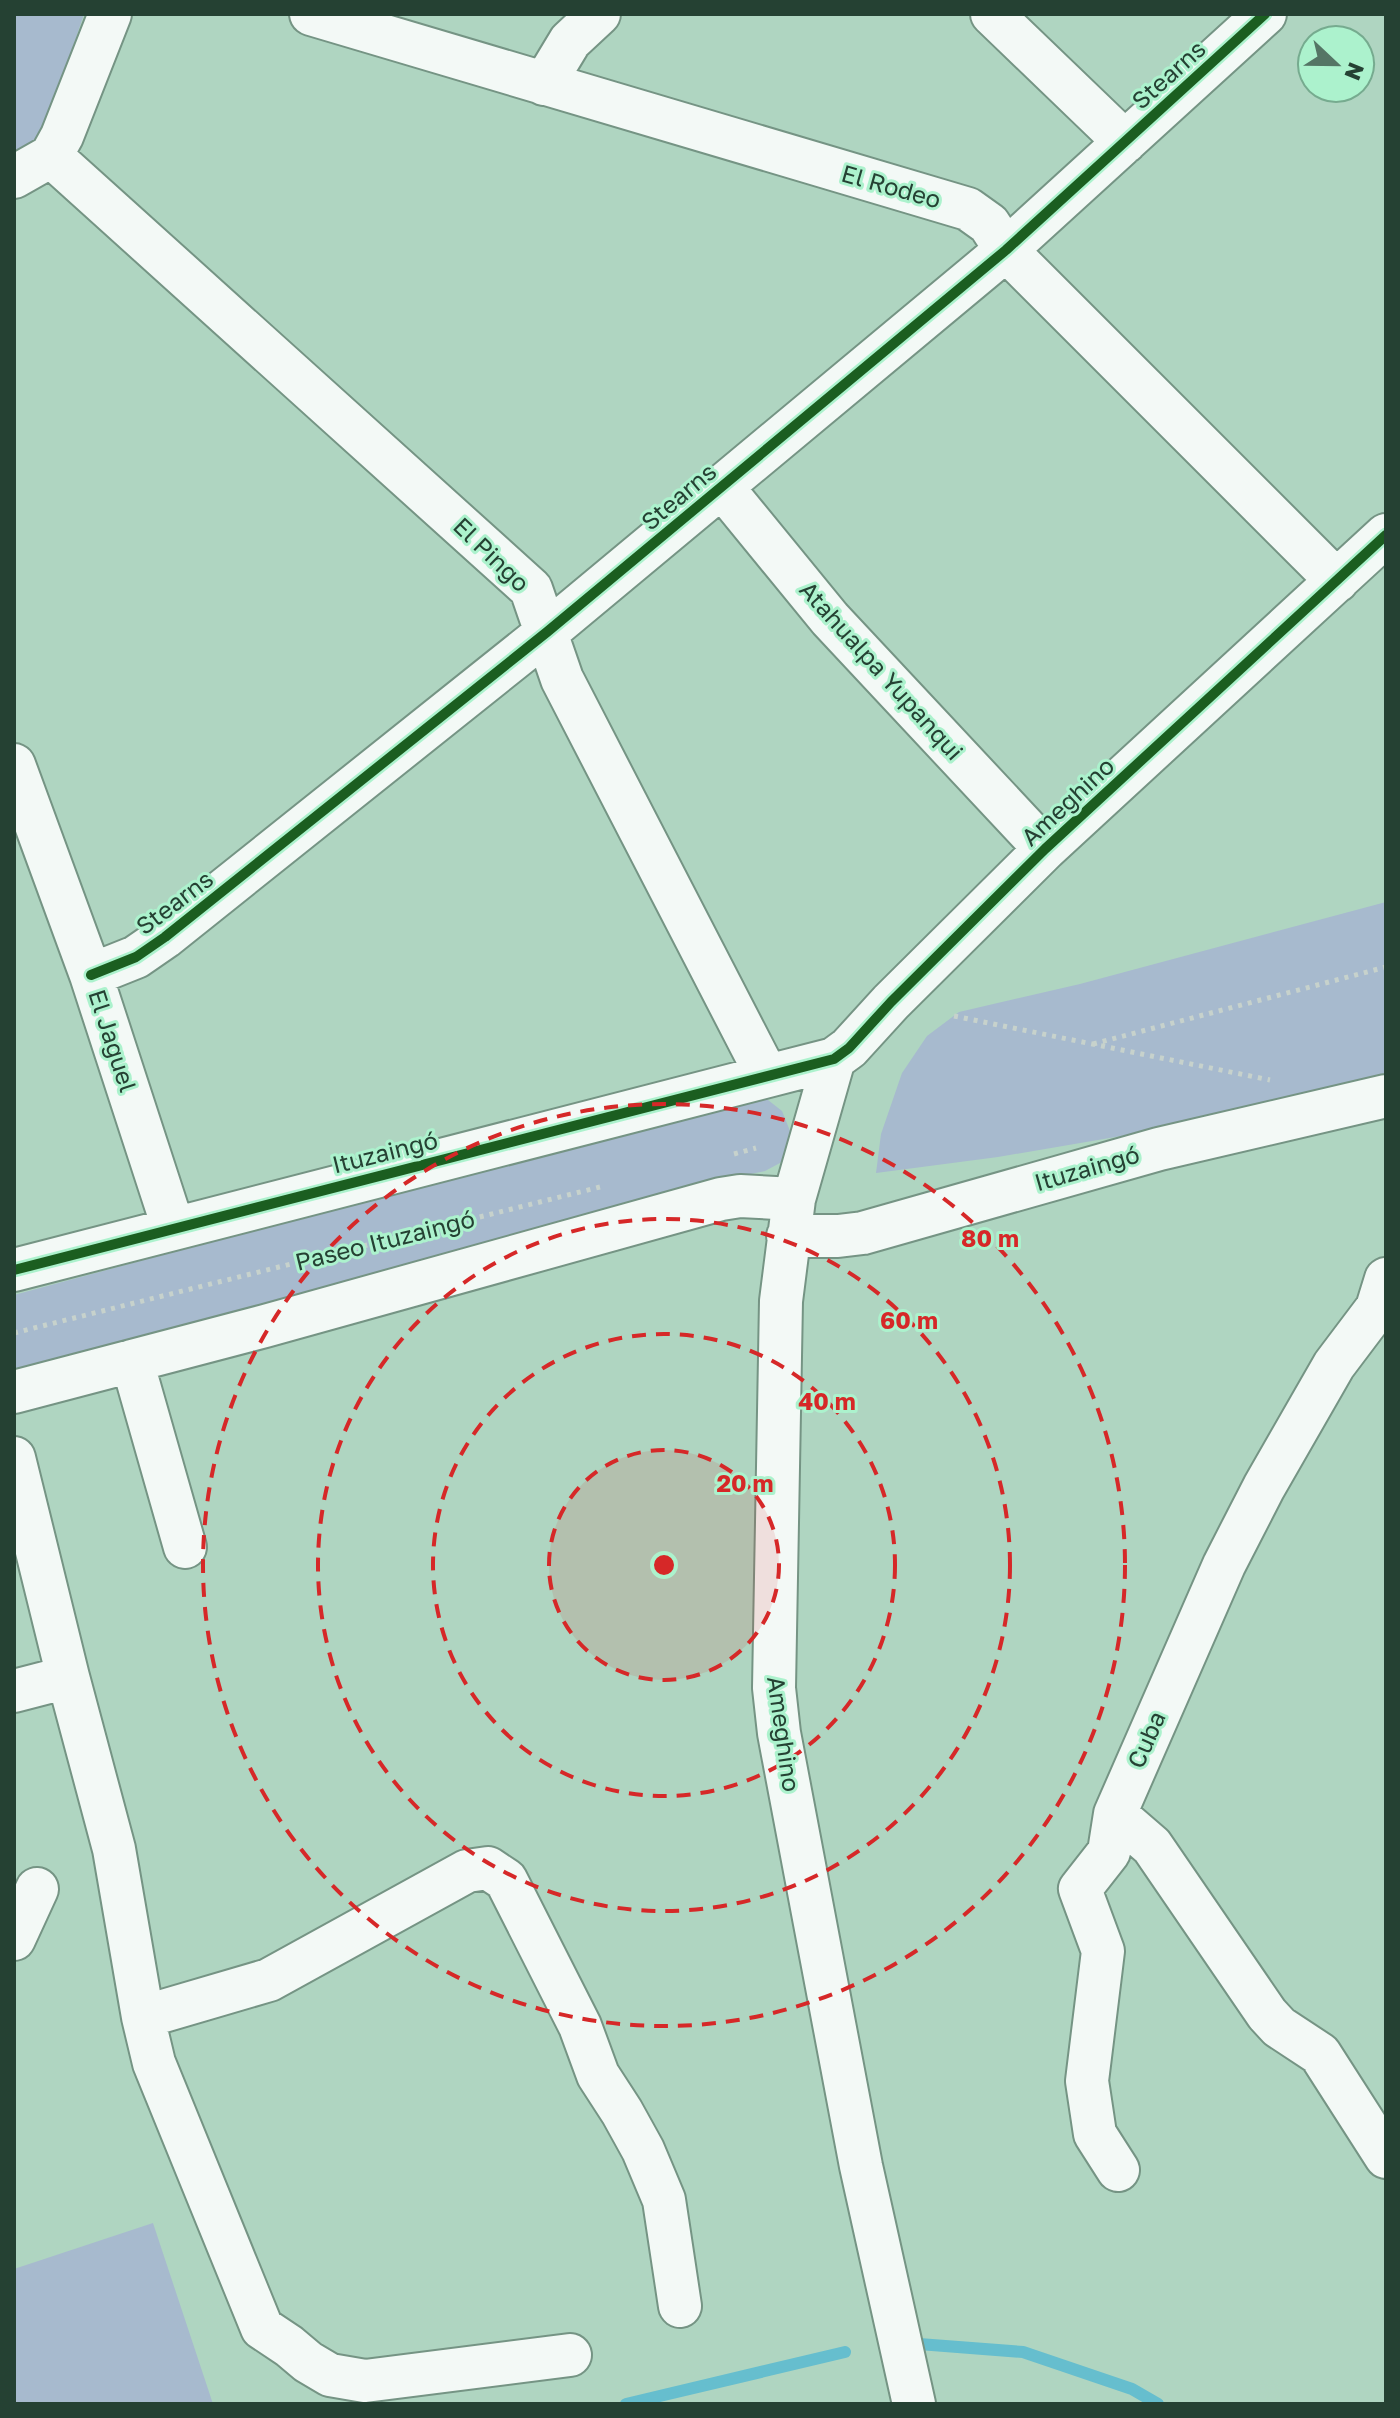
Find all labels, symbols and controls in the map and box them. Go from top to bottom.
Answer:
north arrow [1296,24,1376,104]
street label: Stearns [1125,33,1211,114]
text: N [1339,59,1371,84]
street label: El Rodeo [838,158,944,214]
street label: Stearns [635,456,721,536]
street label: El Pingo [448,511,536,597]
street label: Atahualpa Yupanqui [794,575,970,765]
street label: Ameghino [1015,751,1119,851]
street label: Stearns [130,863,218,940]
street label: El Jaguel [83,986,144,1095]
street label: Ituzaingó [329,1124,440,1179]
street label: Ituzaingó [1031,1139,1142,1196]
street label: Paseo Ituzaingó [292,1203,477,1276]
text: 80 m [961,1223,1019,1252]
text: 60 m [880,1305,938,1334]
text: 40 m [798,1386,856,1415]
text: 20 m [716,1468,774,1497]
centre of rings [650,1551,678,1579]
street label: Ameghino [762,1674,807,1793]
street label: Cuba [1120,1706,1171,1772]

